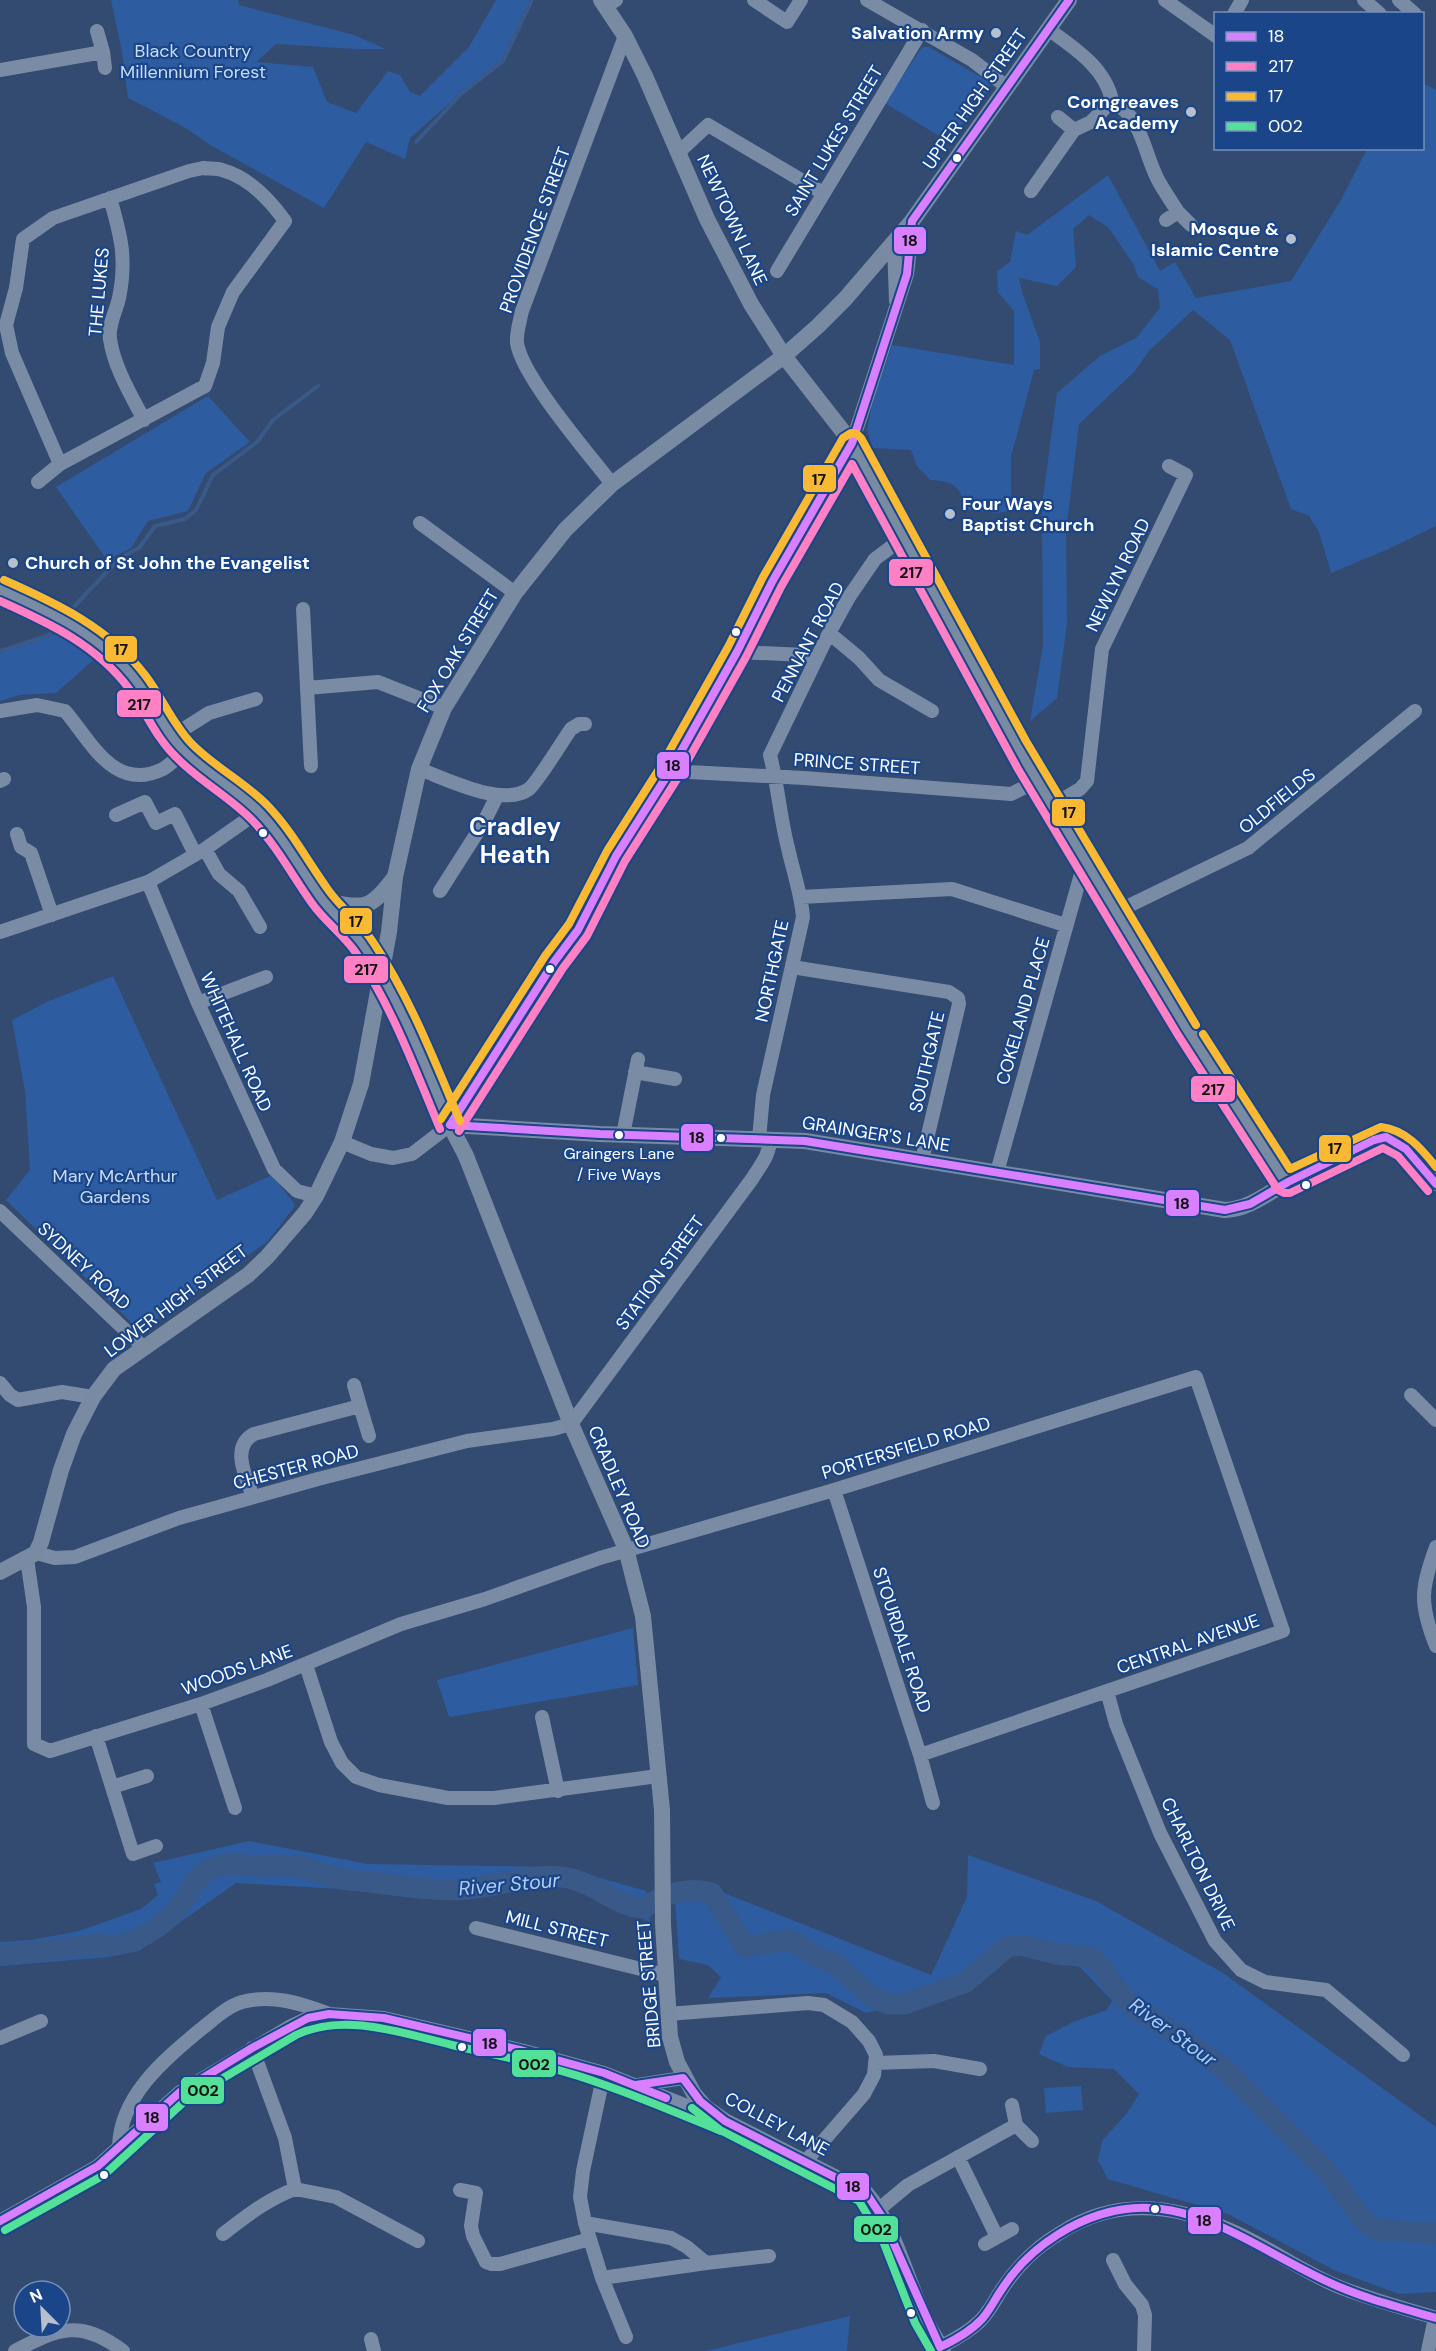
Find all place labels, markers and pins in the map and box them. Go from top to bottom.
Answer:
place label: Salvation Army [851,21,984,45]
marker: Salvation Army [989,26,1003,40]
place label: Corngreaves Academy [1067,90,1179,135]
marker: Corngreaves Academy [1184,105,1198,119]
unlabelled marker [951,152,963,164]
place label: Mosque & Islamic Centre [1151,217,1279,262]
marker: Mosque & Islamic Centre [1284,232,1298,246]
place label: Four Ways Baptist Church [962,492,1094,537]
marker: Four Ways Baptist Church [943,507,957,521]
place label: Church of St John the Evangelist [25,551,310,575]
marker: Church of St John the Evangelist [6,556,20,570]
unlabelled marker [730,626,742,638]
unlabelled marker [257,827,269,839]
unlabelled marker [544,963,556,975]
marker: Graingers Lane / Five Ways [613,1129,625,1141]
unlabelled marker [715,1132,727,1144]
place label: Graingers Lane / Five Ways [563,1143,675,1185]
unlabelled marker [1300,1179,1312,1191]
unlabelled marker [456,2041,468,2053]
unlabelled marker [98,2169,110,2181]
unlabelled marker [1149,2203,1161,2215]
unlabelled marker [905,2307,917,2319]

